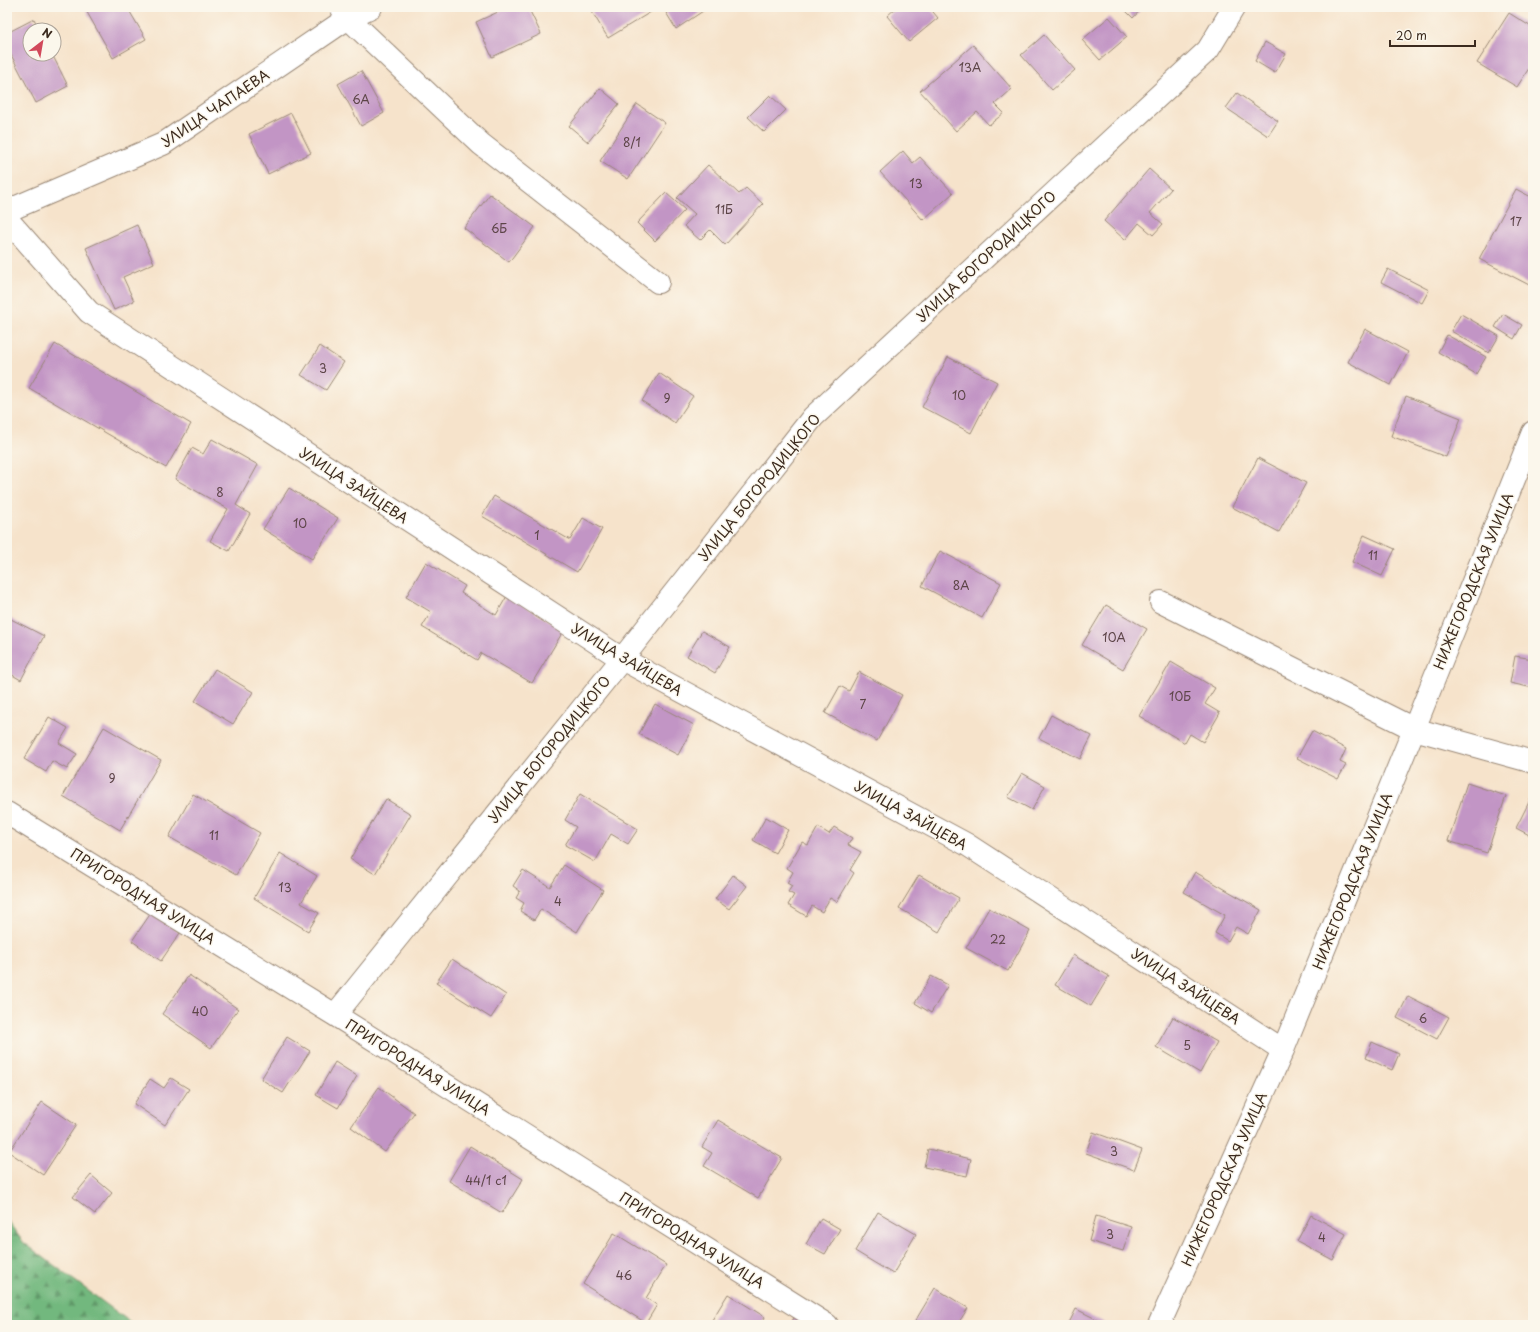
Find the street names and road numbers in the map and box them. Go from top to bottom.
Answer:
street label: УЛИЦА ЧАПАЕВА [157,64,273,152]
street label: УЛИЦА БОГОРОДИЦКОГО [911,185,1061,327]
street label: УЛИЦА БОГОРОДИЦКОГО [693,409,825,565]
street label: УЛИЦА ЗАЙЦЕВА [295,442,413,528]
street label: НИЖЕГОРОДСКАЯ УЛИЦА [1428,489,1518,673]
street label: УЛИЦА ЗАЙЦЕВА [568,618,686,700]
street label: УЛИЦА БОГОРОДИЦКОГО [483,671,615,827]
street label: УЛИЦА ЗАЙЦЕВА [851,775,971,855]
street label: НИЖЕГОРОДСКАЯ УЛИЦА [1307,789,1397,973]
street label: ПРИГОРОДНАЯ УЛИЦА [66,843,220,949]
street label: УЛИЦА ЗАЙЦЕВА [1127,943,1245,1029]
street label: ПРИГОРОДНАЯ УЛИЦА [341,1014,495,1120]
street label: НИЖЕГОРОДСКАЯ УЛИЦА [1176,1088,1272,1270]
street label: ПРИГОРОДНАЯ УЛИЦА [615,1187,769,1293]

